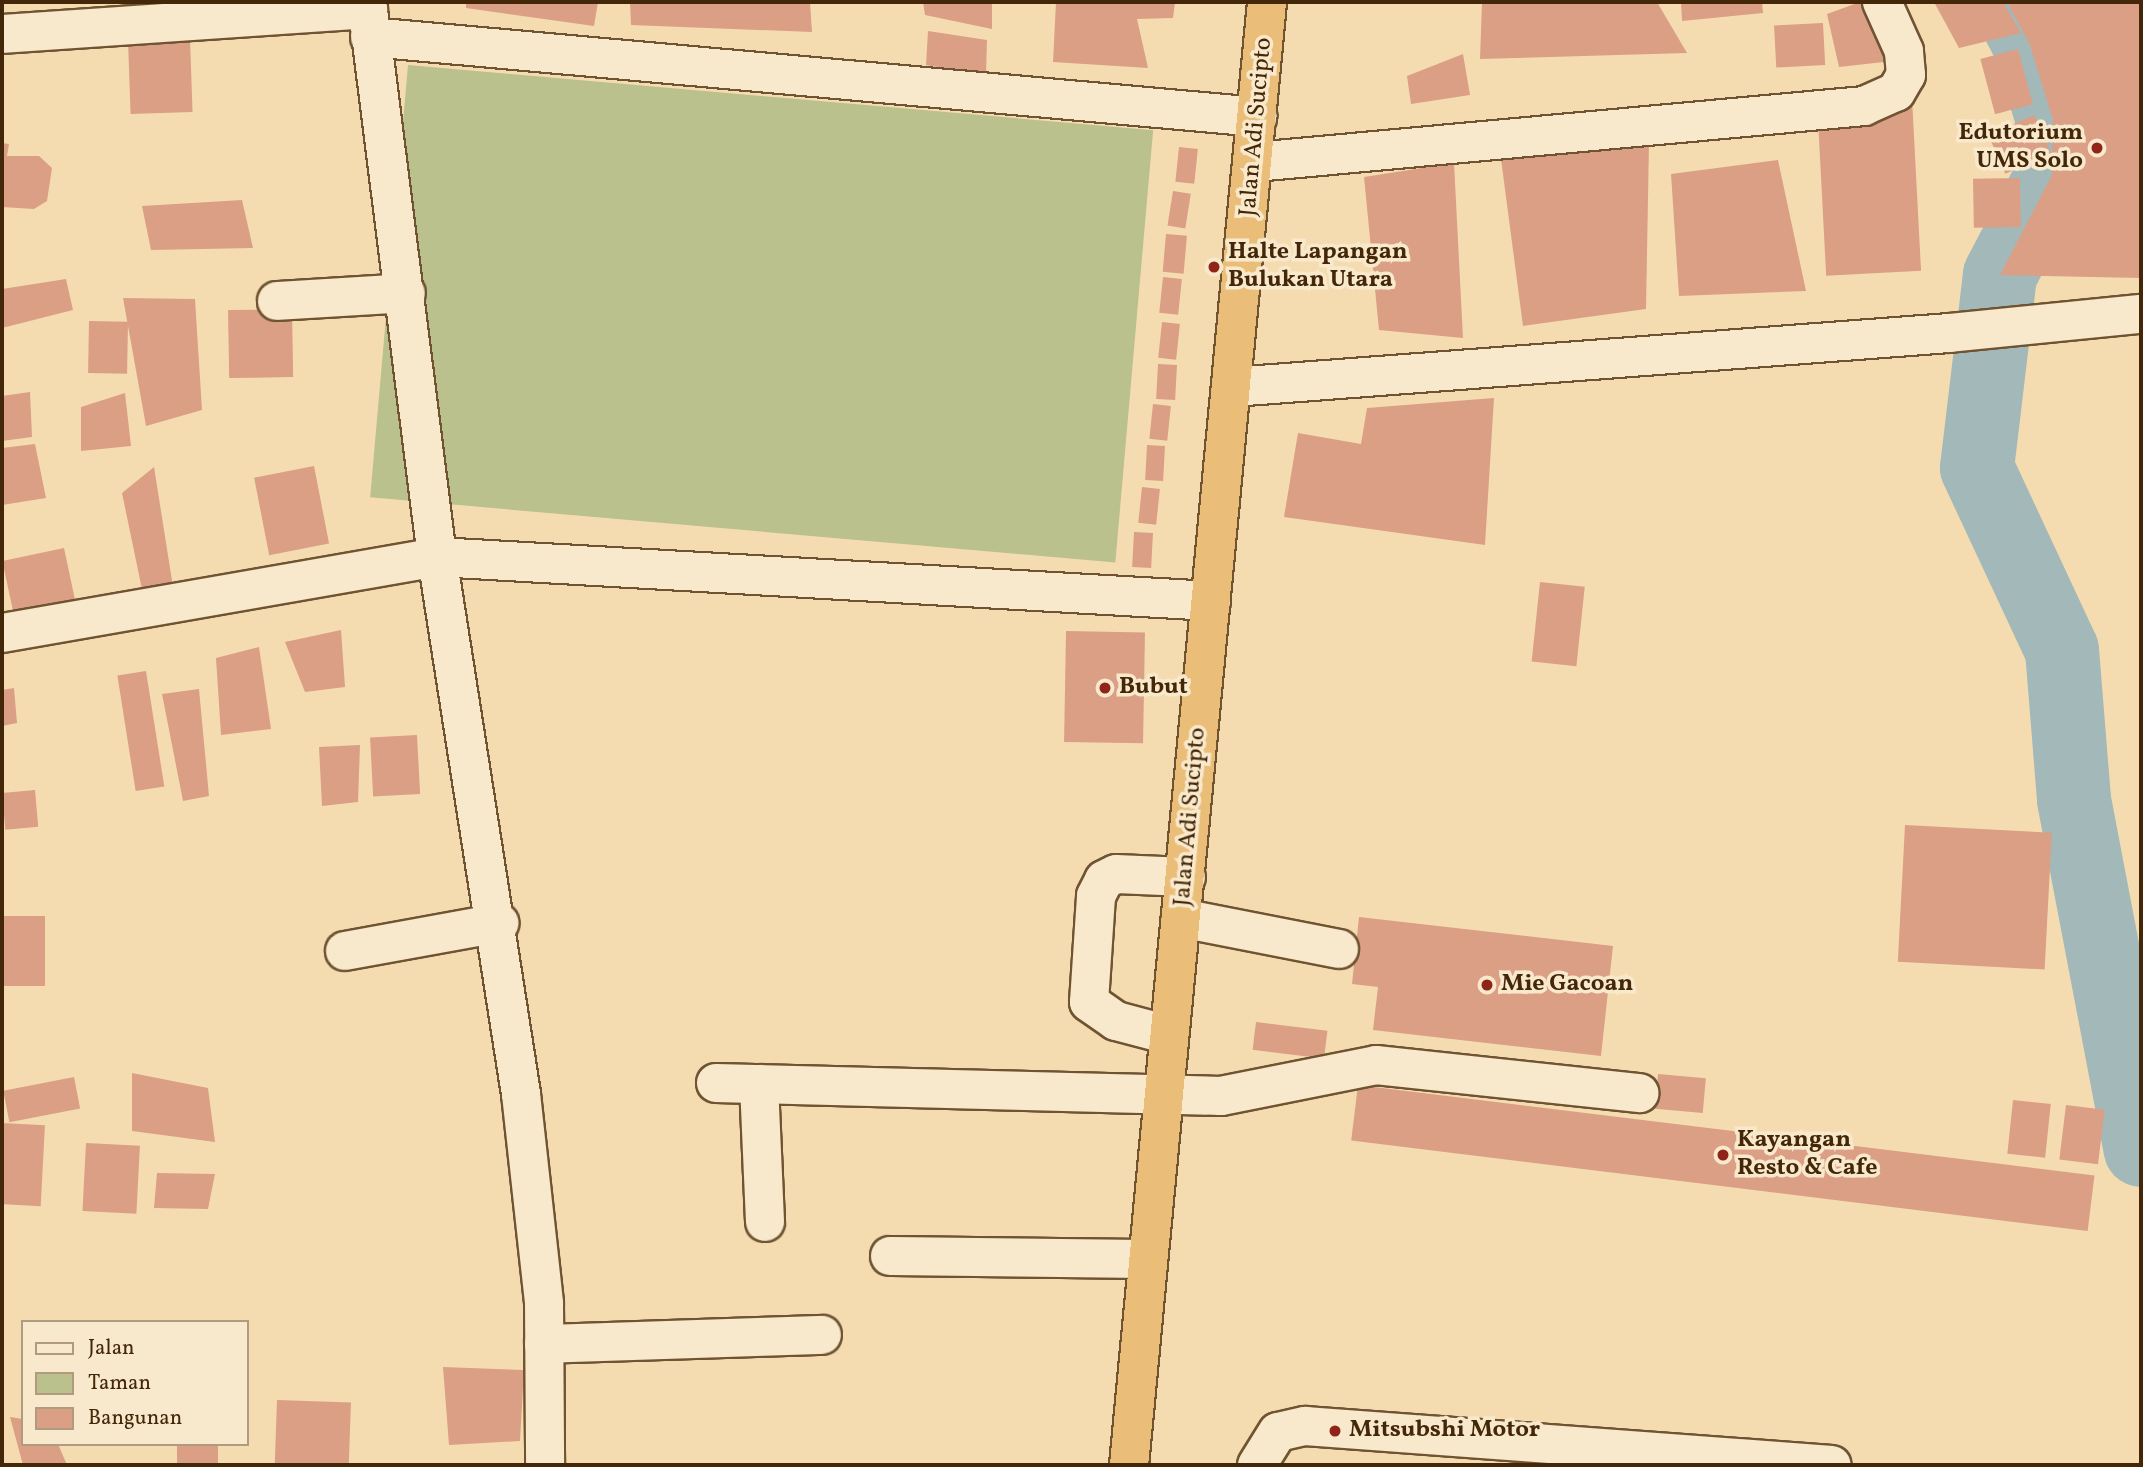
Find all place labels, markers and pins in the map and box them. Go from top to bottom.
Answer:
place label: Edutorium UMS Solo [1959,120,2083,176]
marker: Edutorium UMS Solo [2089,140,2105,156]
place label: Halte Lapangan Bulukan Utara [1228,239,1408,295]
marker: Halte Lapangan Bulukan Utara [1206,259,1222,275]
place label: Bubut [1119,674,1188,702]
marker: Bubut [1097,680,1113,696]
place label: Mie Gacoan [1501,971,1633,999]
marker: Mie Gacoan [1479,977,1495,993]
place label: Kayangan Resto & Cafe [1737,1127,1878,1183]
marker: Kayangan Resto & Cafe [1715,1147,1731,1163]
place label: Mitsubshi Motor [1349,1417,1540,1445]
marker: Mitsubshi Motor [1327,1423,1343,1439]

